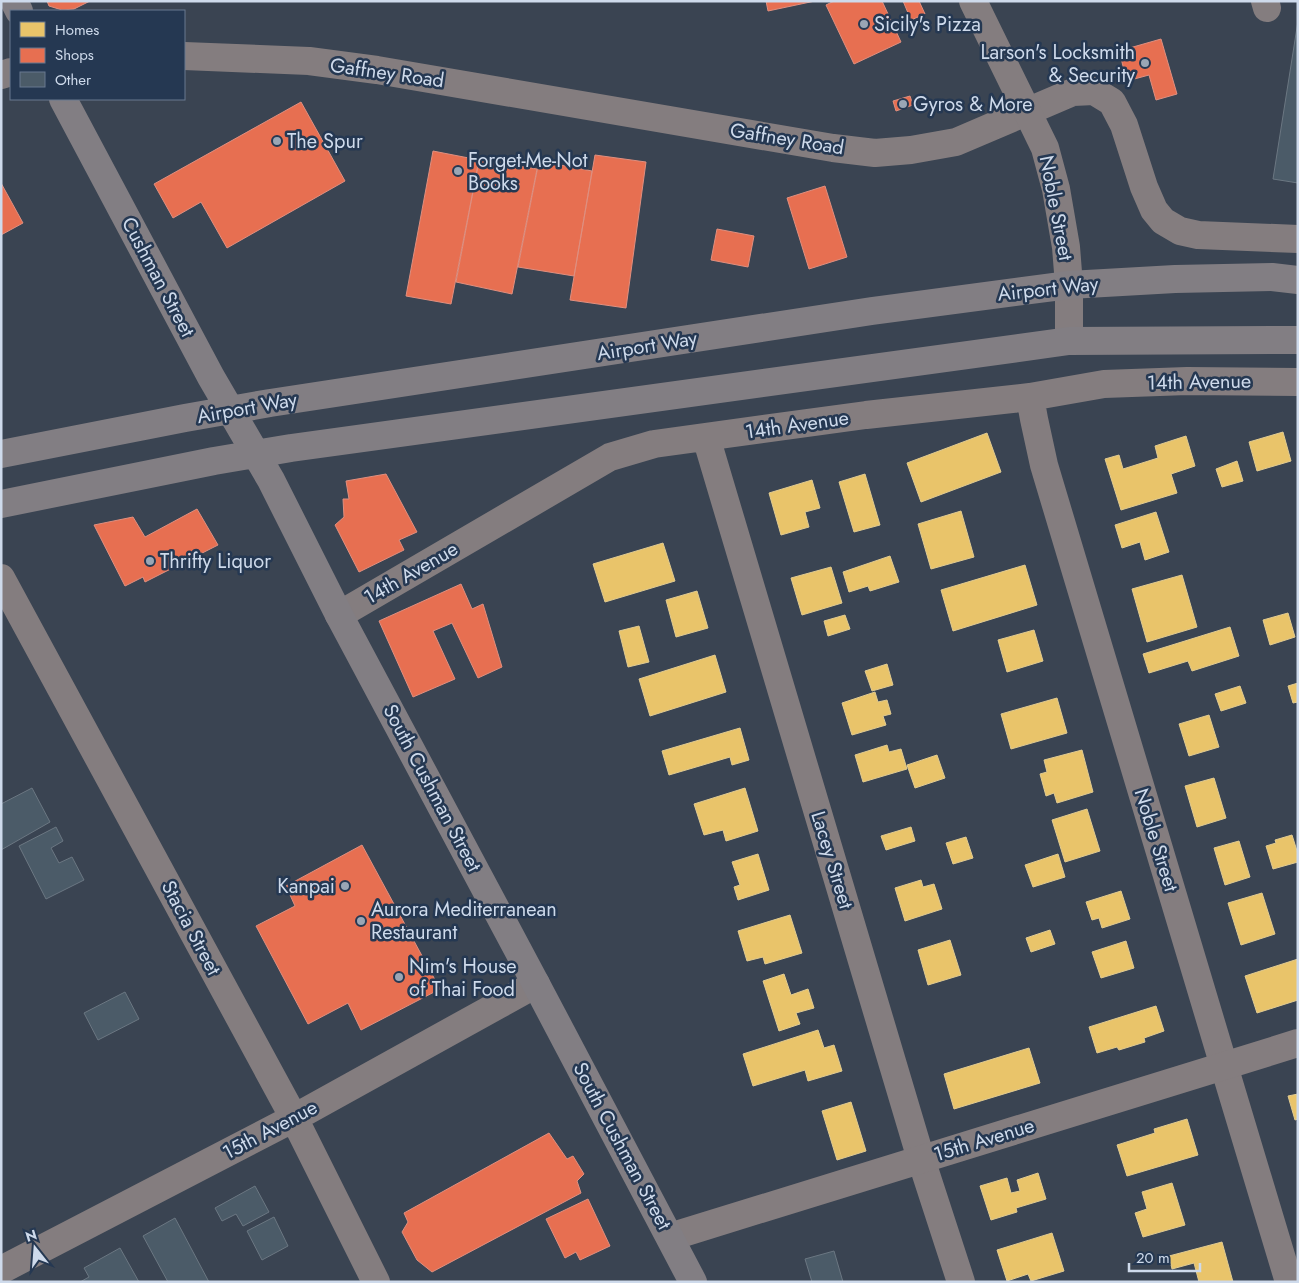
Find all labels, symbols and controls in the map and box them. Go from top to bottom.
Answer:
legend [10,10,185,100]
place label: Sicily's Pizza [874,10,981,39]
marker: Sicily's Pizza [858,18,870,30]
text: Homes [55,19,99,41]
place label: Larson's Locksmith & Security [980,38,1135,90]
text: Shops [55,44,94,66]
street label: Gaffney Road [328,51,446,95]
marker: Larson's Locksmith & Security [1139,57,1151,69]
text: Other [55,69,92,91]
place label: Gyros & More [913,90,1033,119]
marker: Gyros & More [897,98,909,110]
street label: Gaffney Road [728,116,846,162]
place label: The Spur [287,127,363,156]
marker: The Spur [271,135,283,147]
place label: Forget-Me-Not Books [468,146,588,198]
street label: Noble Street [1032,153,1080,263]
marker: Forget-Me-Not Books [452,165,464,177]
street label: Cushman Street [114,212,202,342]
street label: Airport Way [996,269,1100,309]
street label: Airport Way [595,324,700,368]
street label: 14th Avenue [1147,367,1251,397]
street label: Airport Way [195,385,300,431]
street label: 14th Avenue [743,403,851,447]
street label: 14th Avenue [359,534,463,612]
place label: Thrifty Liquor [160,547,271,576]
marker: Thrifty Liquor [144,555,156,567]
street label: South Cushman Street [376,699,489,877]
street label: Noble Street [1127,785,1185,895]
street label: Lacey Street [803,808,861,913]
place label: Kanpai [277,872,335,901]
street label: Stacia Street [154,876,228,981]
marker: Kanpai [339,880,351,892]
place label: Aurora Mediterranean Restaurant [371,895,557,947]
marker: Aurora Mediterranean Restaurant [355,915,367,927]
place label: Nim's House of Thai Food [409,952,517,1004]
marker: Nim's House of Thai Food [393,971,405,983]
street label: South Cushman Street [566,1057,679,1235]
street label: 15th Avenue [217,1093,323,1167]
street label: 15th Avenue [930,1111,1038,1169]
north arrow [10,1223,60,1273]
text: N [23,1224,39,1247]
scale bar [1129,1240,1200,1272]
text: 20 m [1136,1247,1170,1269]

